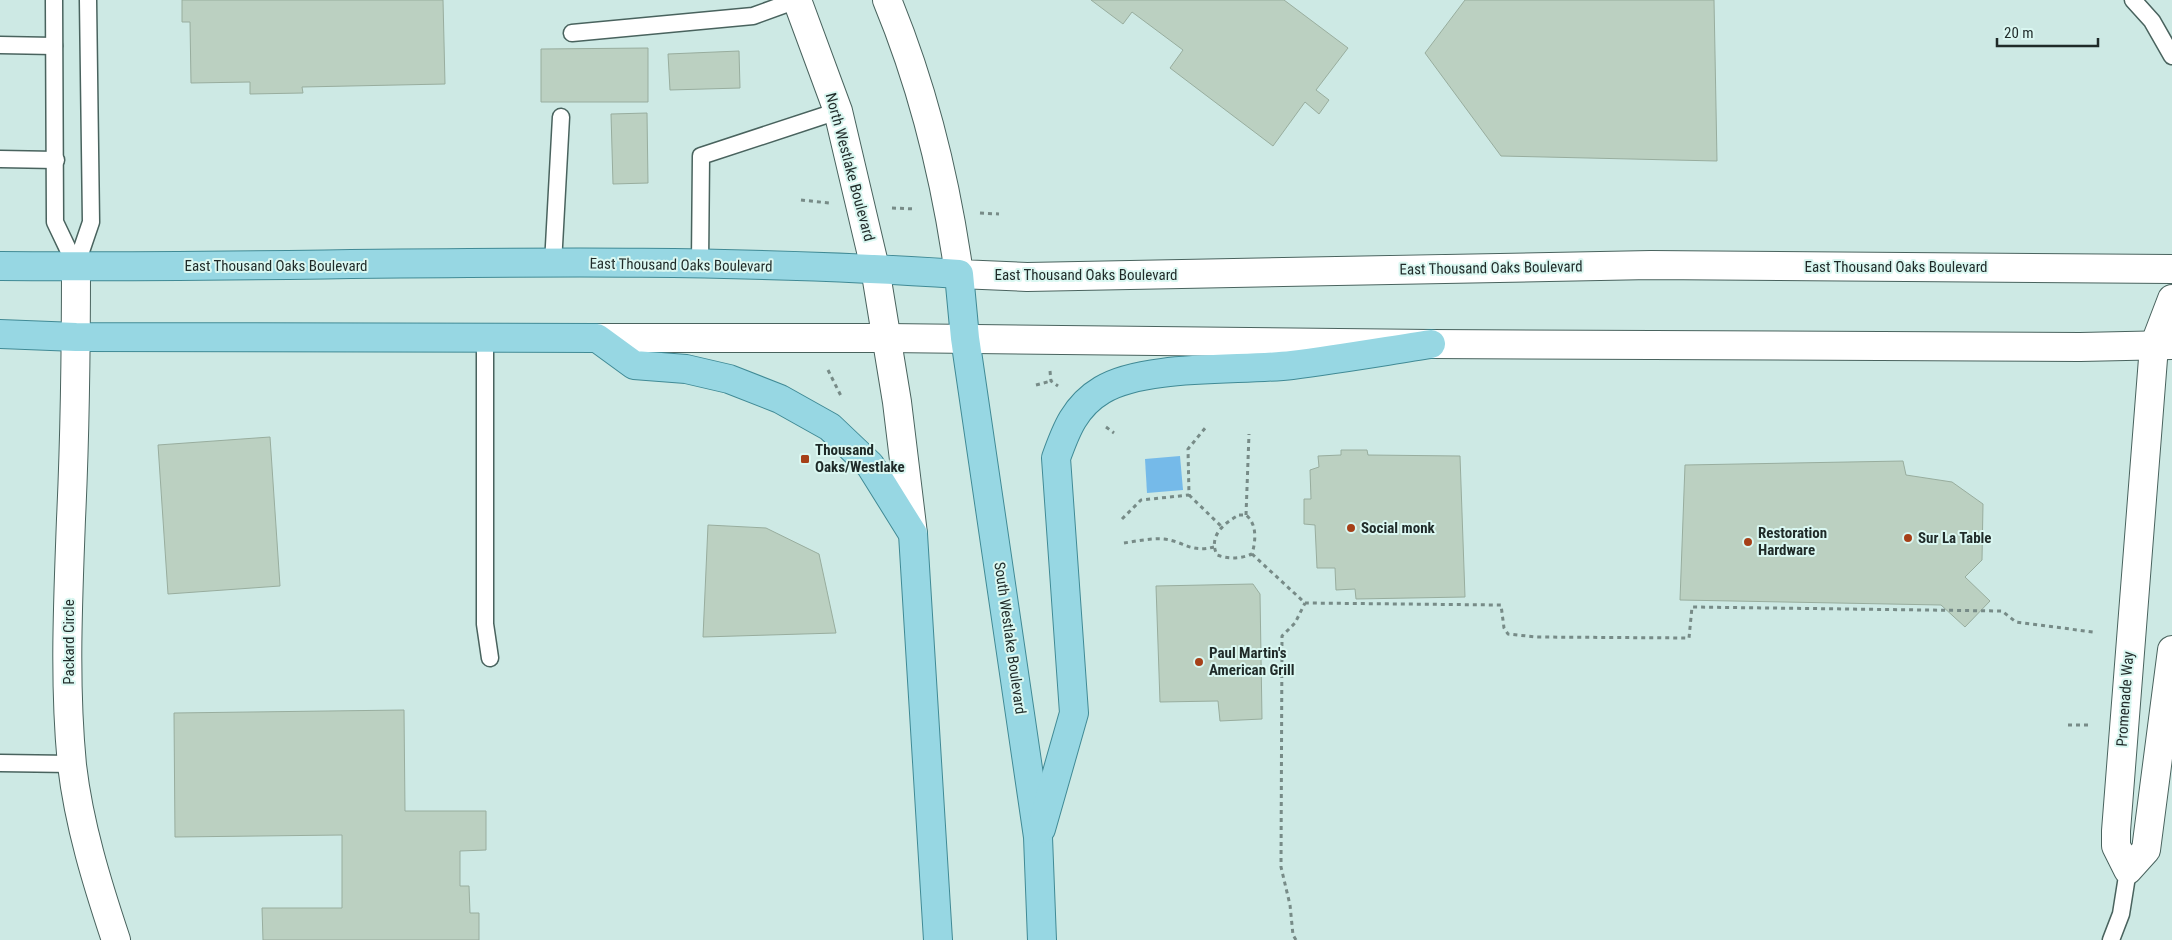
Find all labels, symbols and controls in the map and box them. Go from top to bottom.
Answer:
scale bar [1997,15,2098,47]
text: 20 m [2004,24,2034,42]
street label: North Westlake Boulevard [822,91,878,243]
street label: East Thousand Oaks Boulevard [589,254,773,276]
street label: East Thousand Oaks Boulevard [184,257,368,275]
street label: East Thousand Oaks Boulevard [1399,257,1583,279]
street label: East Thousand Oaks Boulevard [1804,258,1988,276]
street label: East Thousand Oaks Boulevard [994,266,1178,284]
place label: Thousand Oaks/Westlake [815,441,905,476]
marker: Thousand Oaks/Westlake [799,453,811,465]
place label: Social monk [1361,519,1436,537]
marker: Social monk [1345,522,1357,534]
place label: Restoration Hardware [1758,524,1827,559]
place label: Sur La Table [1918,529,1992,547]
marker: Sur La Table [1902,532,1914,544]
marker: Restoration Hardware [1742,536,1754,548]
street label: South Westlake Boulevard [990,561,1030,715]
street label: Packard Circle [60,599,78,685]
place label: Paul Martin's American Grill [1209,644,1295,679]
street label: Promenade Way [2113,651,2137,747]
marker: Paul Martin's American Grill [1193,656,1205,668]

